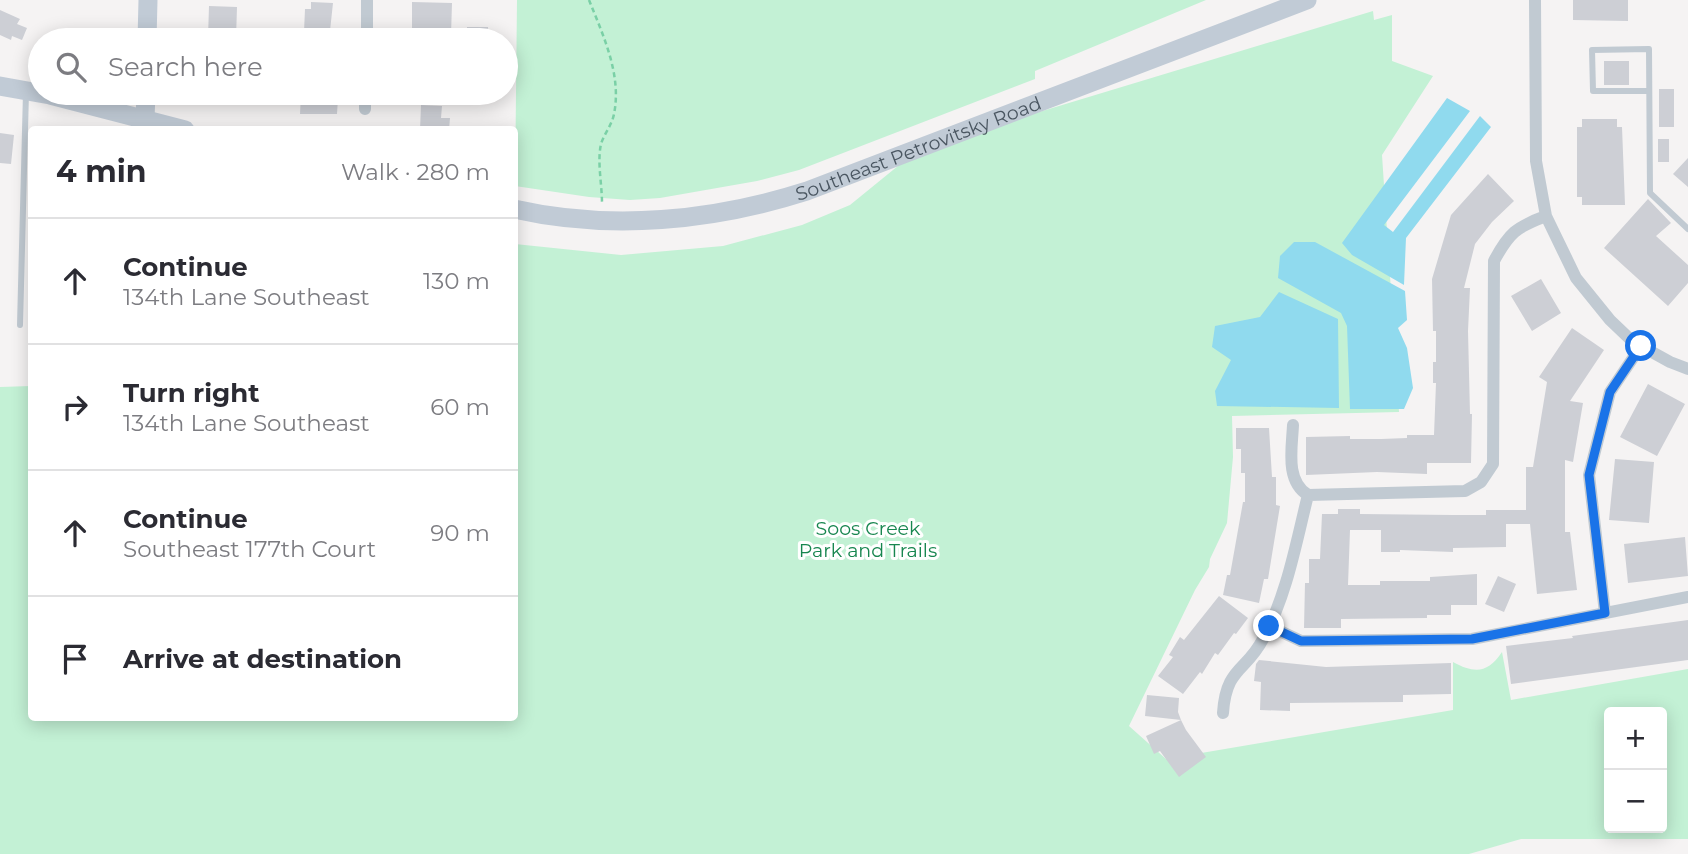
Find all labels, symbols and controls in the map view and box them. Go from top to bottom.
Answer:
search box [28,28,518,105]
icon: search [52,48,90,86]
text: Search here [108,51,263,83]
street label: Southeast Petrovitsky Road [793,91,1044,205]
text: 4 min [56,153,146,190]
text: Walk · 280 m [341,158,490,186]
text: Continue [123,251,248,283]
icon: ahead [56,262,94,300]
text: 130 m [423,267,490,295]
text: 134th Lane Southeast [123,283,370,311]
route start [1625,330,1656,361]
text: Turn right [123,377,259,409]
icon: right [56,388,94,426]
text: 60 m [430,393,490,421]
text: 134th Lane Southeast [123,409,370,437]
text: Continue [123,503,248,535]
icon: ahead [56,514,94,552]
park label: Soos Creek Park and Trails [799,517,937,562]
text: 90 m [430,519,490,547]
text: Southeast 177th Court [123,535,376,563]
route end [1253,610,1284,641]
icon: arrive [56,640,94,678]
text: Arrive at destination [123,643,402,675]
map controls [1604,707,1667,833]
button: + [1604,707,1667,770]
button: − [1604,770,1667,833]

